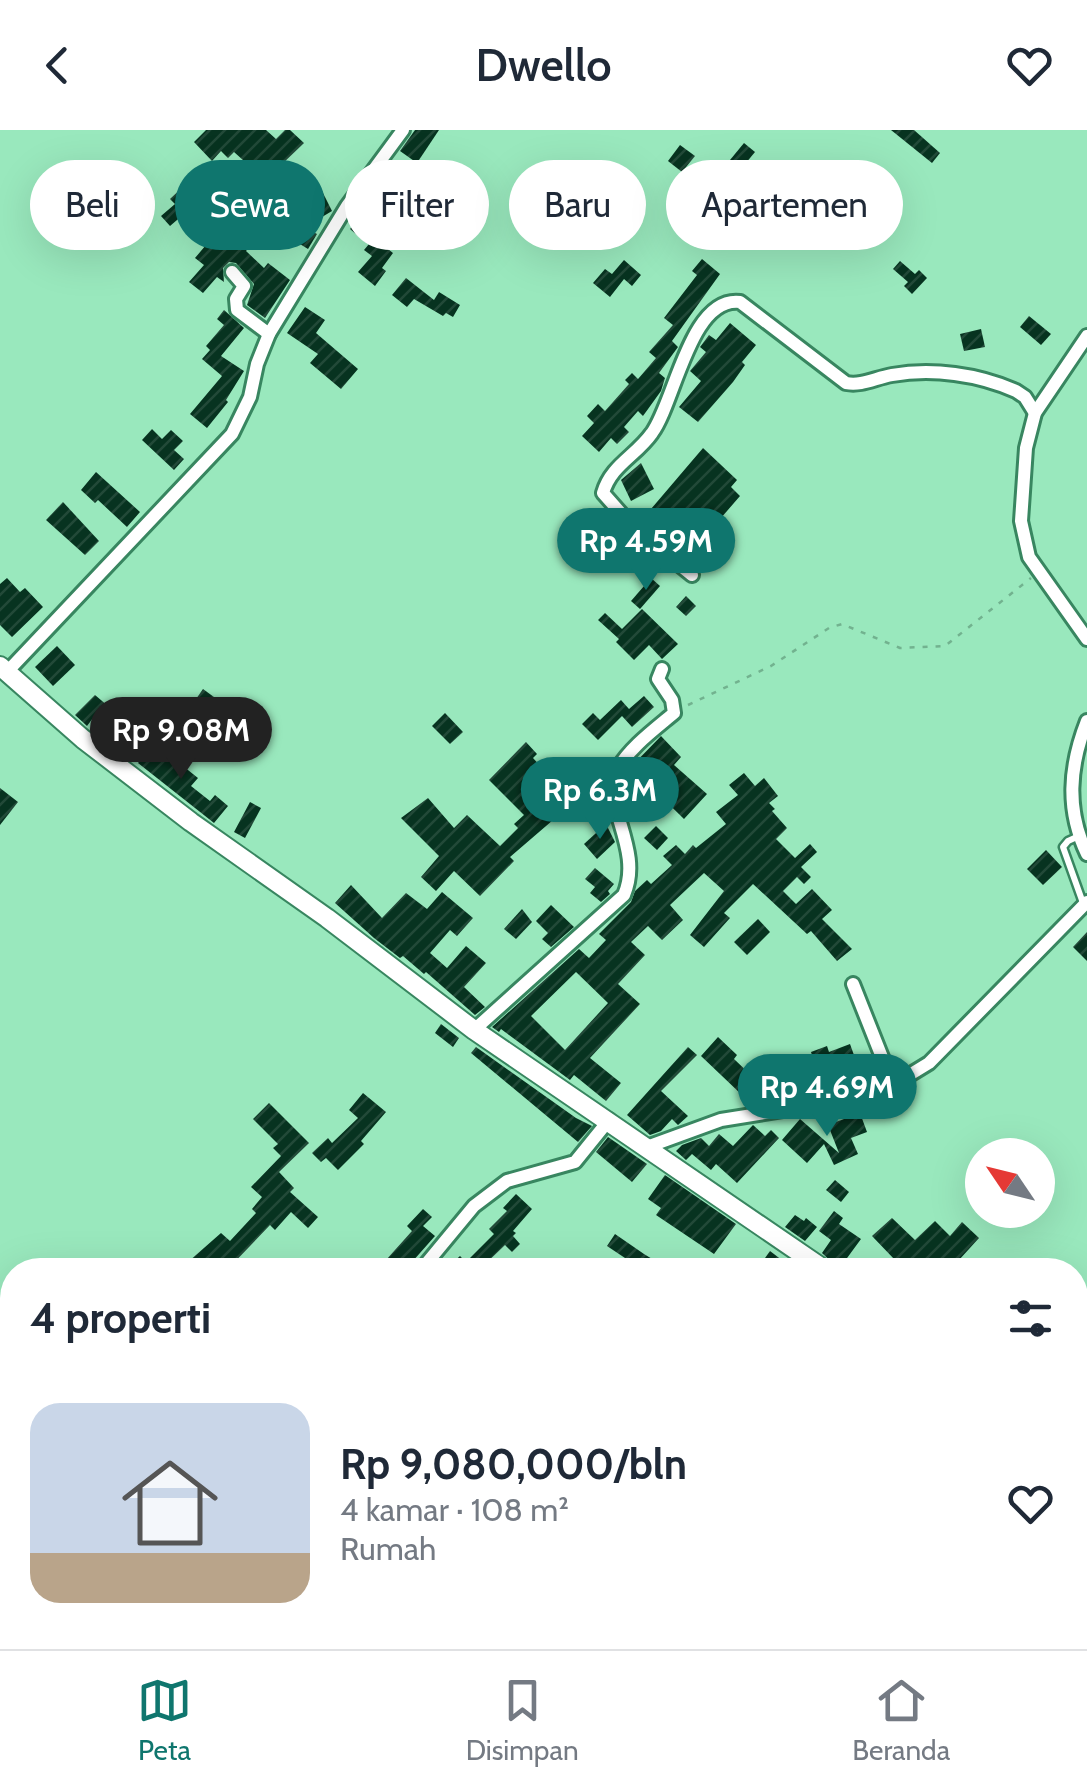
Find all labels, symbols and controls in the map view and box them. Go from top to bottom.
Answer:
icon: back [30,38,85,93]
text: Dwello [476,38,611,92]
icon: heart [1002,38,1057,93]
chip: Beli [30,160,155,250]
chip: Sewa [175,160,325,250]
chip: Filter [345,160,489,250]
chip: Baru [509,160,646,250]
chip: Apartemen [666,160,903,250]
pin: Rp 4.59M [543,508,749,593]
text: Rp 4.59M [579,521,713,560]
pin: Rp 9.08M [78,697,284,782]
text: Rp 9.08M [112,710,250,749]
pin: Rp 6.3M [508,757,692,842]
text: Rp 6.3M [543,770,657,809]
pin: Rp 4.69M [724,1054,930,1139]
text: Rp 4.69M [760,1067,894,1106]
north arrow [965,1138,1055,1228]
map controls [965,1138,1055,1228]
icon: filters [1003,1291,1058,1346]
text: 4 properti [30,1292,211,1344]
text: Rp 9,080,000/bln [340,1438,687,1490]
icon: home [110,1443,230,1563]
icon: heart [1003,1476,1058,1531]
text: 4 kamar · 108 m² [340,1490,569,1529]
text: Rumah [340,1529,436,1568]
tab: Peta [137,1673,192,1767]
tab: Disimpan [466,1673,579,1767]
tab: Beranda [852,1673,950,1767]

